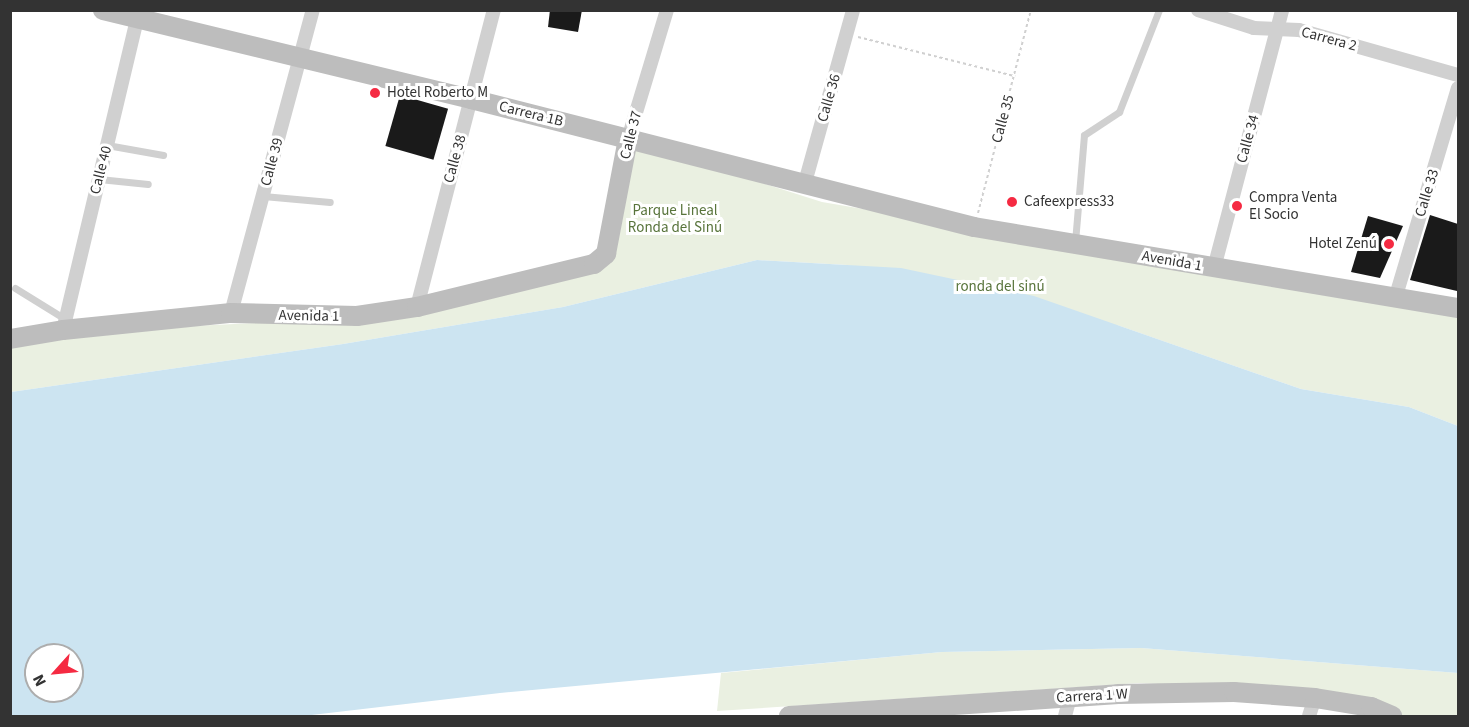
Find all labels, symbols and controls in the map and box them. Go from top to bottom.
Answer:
street label: Carrera 2 [1299,23,1359,55]
street label: Calle 36 [814,72,844,124]
place label: Hotel Roberto M [387,84,488,102]
marker: Hotel Roberto M [368,86,382,100]
street label: Calle 35 [988,93,1018,145]
street label: Carrera 1B [497,97,565,131]
street label: Calle 37 [616,109,646,161]
street label: Calle 34 [1233,113,1263,165]
street label: Calle 38 [440,133,470,185]
street label: Calle 39 [257,136,287,188]
street label: Calle 40 [86,144,116,196]
street label: Calle 33 [1411,167,1443,219]
place label: Compra Venta El Socio [1249,188,1337,223]
place label: Cafeexpress33 [1024,193,1114,211]
marker: Cafeexpress33 [1005,195,1019,209]
marker: Compra Venta El Socio [1230,199,1244,213]
park label: Parque Lineal Ronda del Sinú [628,201,722,236]
place label: Hotel Zenú [1309,235,1377,253]
marker: Hotel Zenú [1382,237,1396,251]
street label: Avenida 1 [1141,247,1203,275]
park label: ronda del sinú [955,278,1045,296]
street label: Avenida 1 [279,306,339,326]
north arrow [24,643,84,703]
text: N [28,671,52,690]
street label: Carrera 1 W [1056,685,1128,707]

